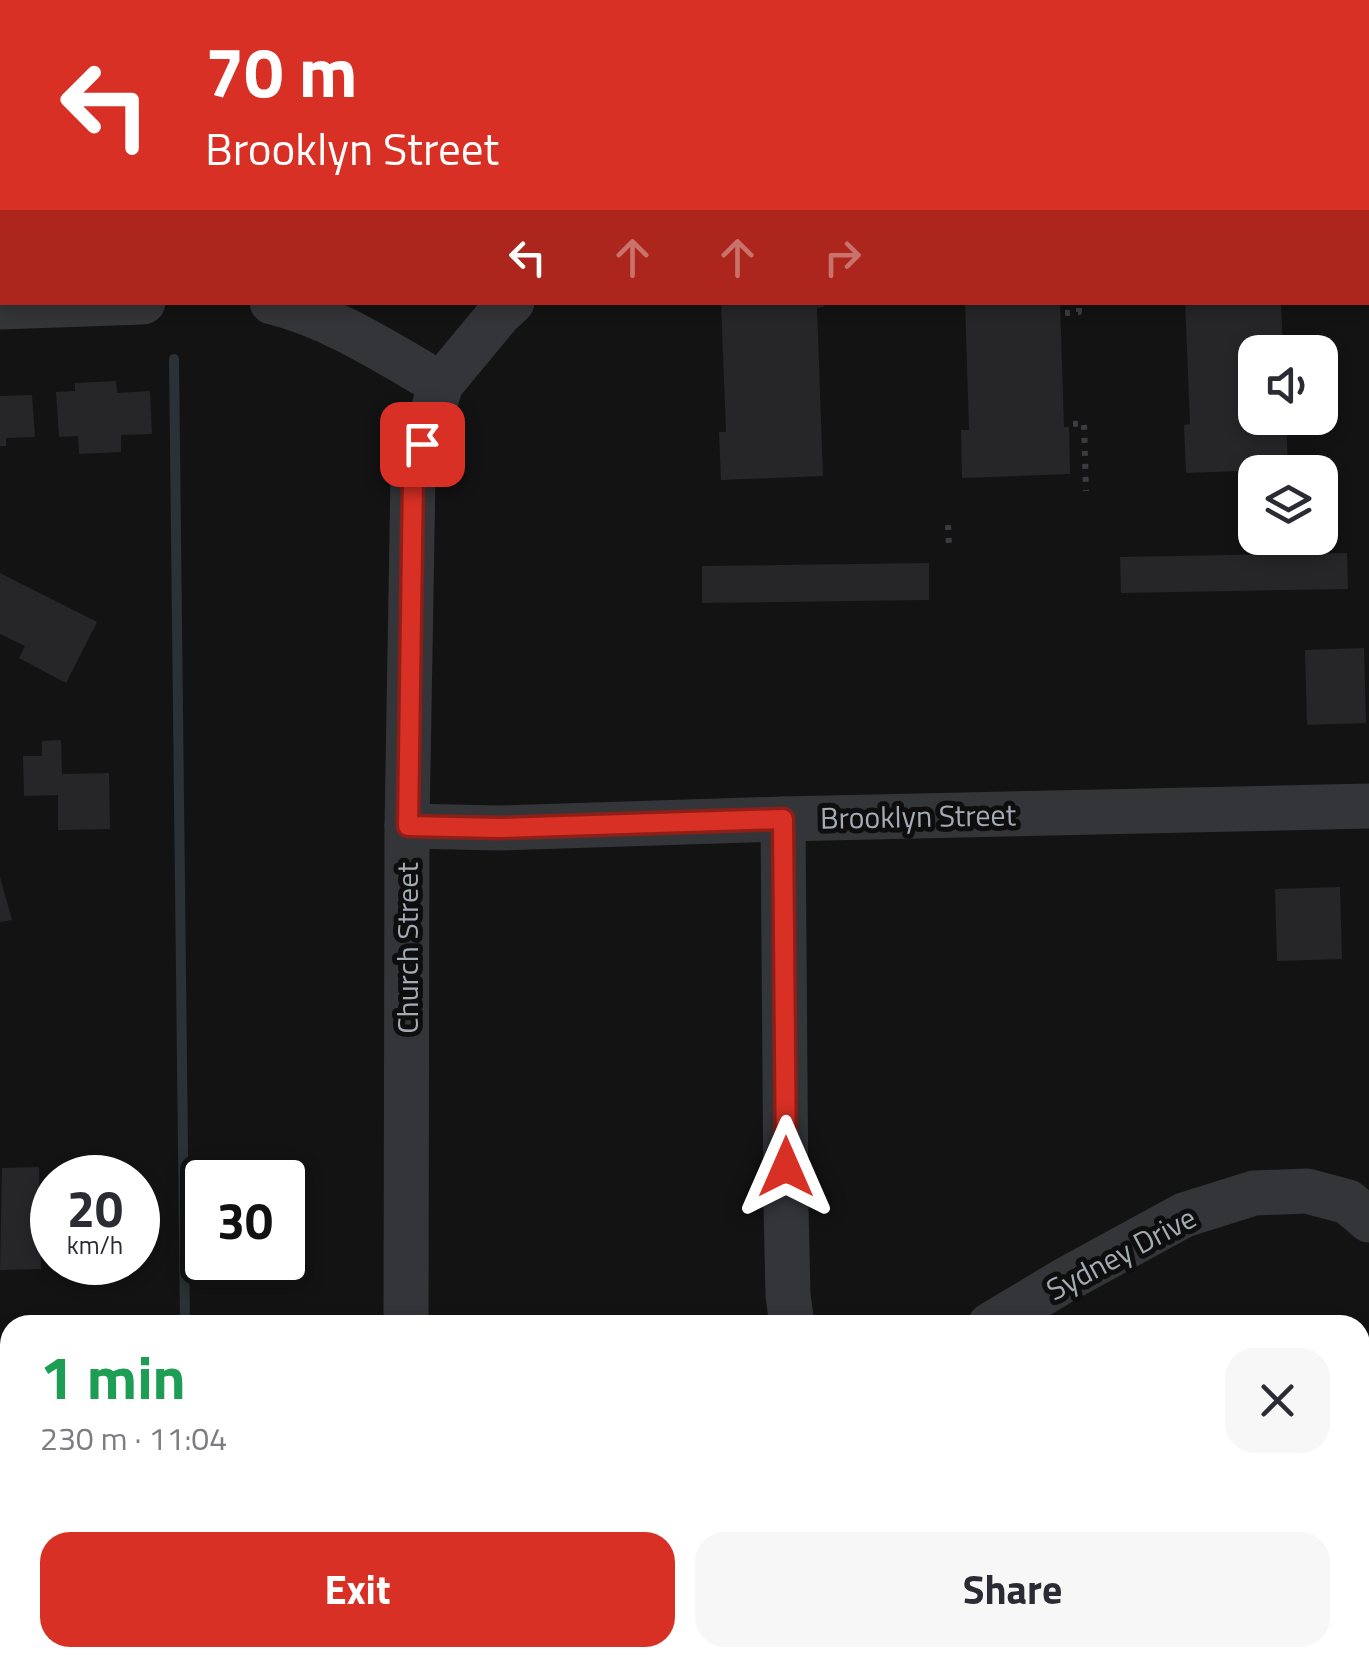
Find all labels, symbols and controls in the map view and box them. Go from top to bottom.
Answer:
text: 70 m [205,18,358,124]
icon: left [40,40,170,170]
text: Brooklyn Street [205,114,499,182]
icon: left [500,230,555,285]
icon: ahead [605,230,660,285]
icon: ahead [710,230,765,285]
icon: right [815,230,870,285]
map controls [1238,335,1338,555]
button: sound [1238,335,1338,435]
pin [380,402,465,487]
icon: arrive [395,417,450,472]
button: layers [1238,455,1338,555]
street label: Brooklyn Street [820,791,1017,841]
street label: Church Street [384,862,430,1034]
position arrow [734,1115,838,1219]
speed limit sign: 30 [180,1155,310,1285]
text: 20 [67,1170,123,1246]
street label: Sydney Drive [1038,1194,1204,1312]
text: km/h [67,1226,123,1264]
text: 1 min [40,1331,186,1422]
button: close [1225,1348,1330,1453]
text: 230 m · 11:04 [40,1414,227,1462]
button: Exit [40,1532,675,1647]
button: Share [695,1532,1330,1647]

